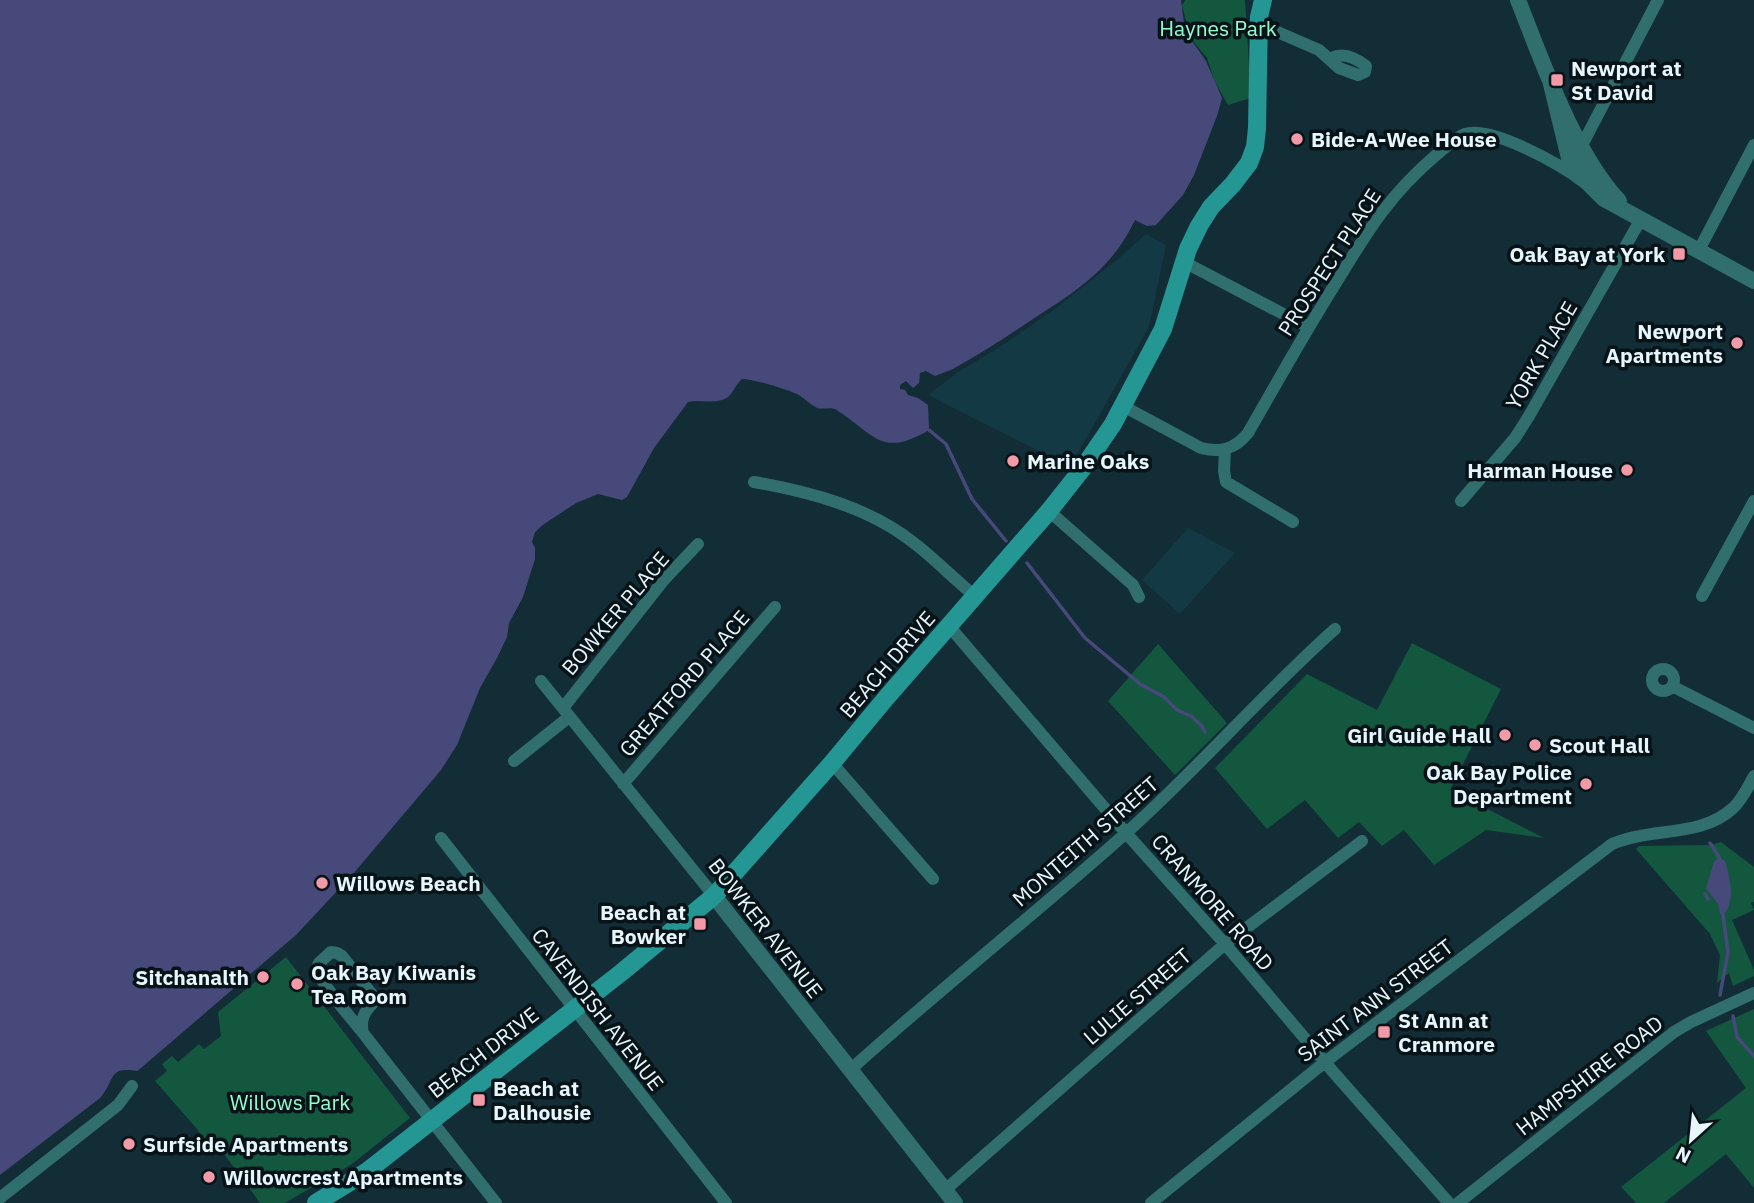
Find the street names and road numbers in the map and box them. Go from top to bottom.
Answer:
street label: PROSPECT PLACE [1271,183,1387,341]
street label: YORK PLACE [1499,296,1583,414]
street label: BOWKER PLACE [555,545,675,681]
street label: GREATFORD PLACE [613,604,755,762]
street label: BEACH DRIVE [833,605,941,723]
street label: MONTEITH STREET [1006,770,1164,912]
street label: CRANMORE ROAD [1146,828,1280,976]
street label: BOWKER AVENUE [703,852,829,1004]
street label: CAVENDISH AVENUE [526,922,670,1096]
street label: SAINT ANN STREET [1292,932,1458,1068]
street label: LULIE STREET [1077,941,1197,1051]
street label: BEACH DRIVE [422,1000,544,1104]
street label: HAMPSHIRE ROAD [1510,1009,1668,1141]

